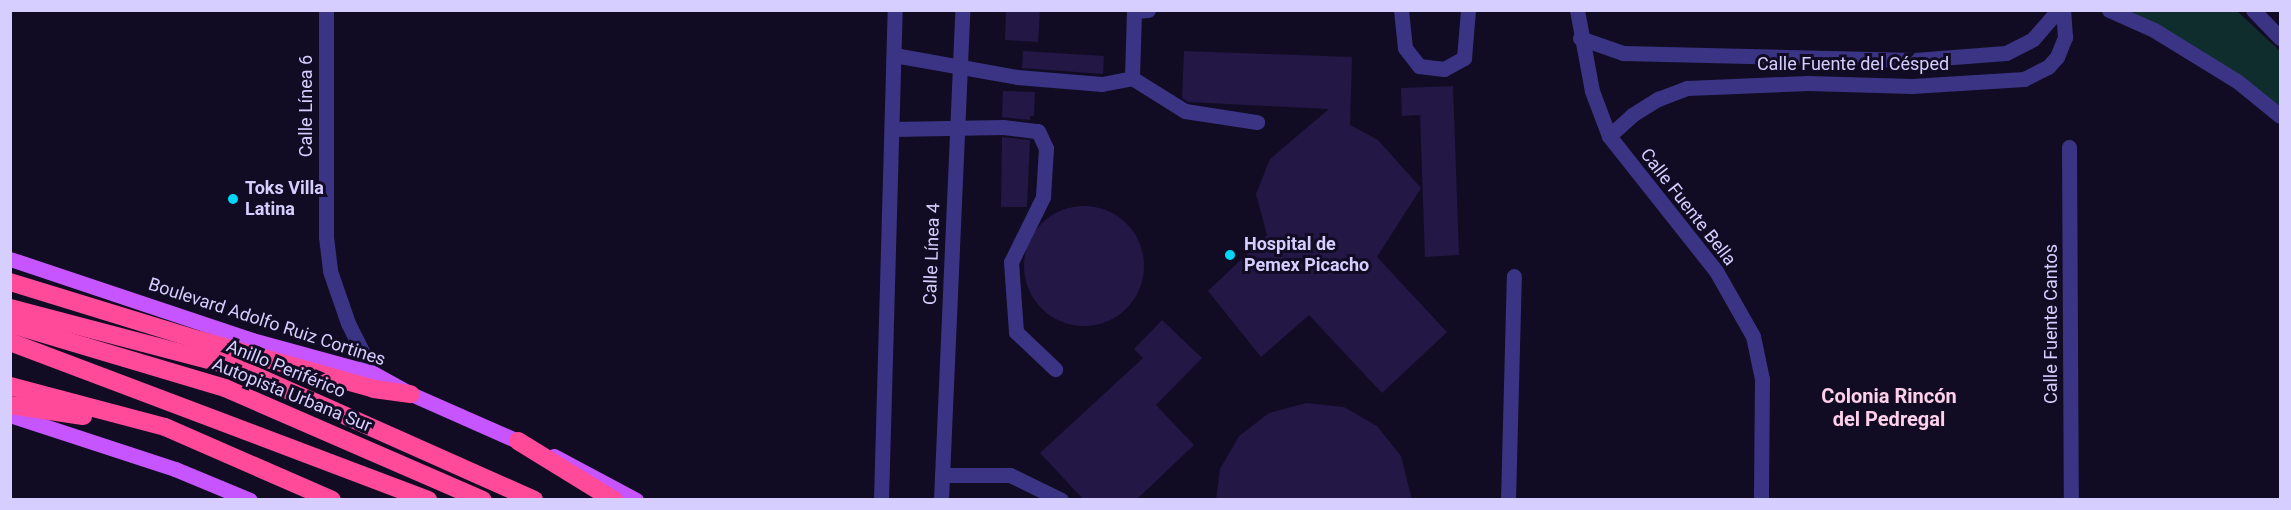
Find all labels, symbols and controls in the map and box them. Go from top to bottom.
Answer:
street label: Calle Fuente del Césped [1757,53,1949,75]
street label: Calle Línea 6 [295,55,317,157]
street label: Calle Fuente Bella [1636,144,1740,270]
place label: Toks Villa Latina [245,178,324,220]
marker: Toks Villa Latina [226,192,240,206]
street label: Calle Línea 4 [919,203,945,305]
place label: Hospital de Pemex Picacho [1244,234,1369,276]
street label: Calle Fuente Cantos [2040,244,2062,404]
marker: Hospital de Pemex Picacho [1221,246,1239,264]
street label: Boulevard Adolfo Ruiz Cortines [146,273,388,371]
street label: Anillo Periférico [223,335,349,403]
street label: Autopista Urbana Sur [209,353,375,437]
district label: Colonia Rincón del Pedregal [1821,385,1957,432]

